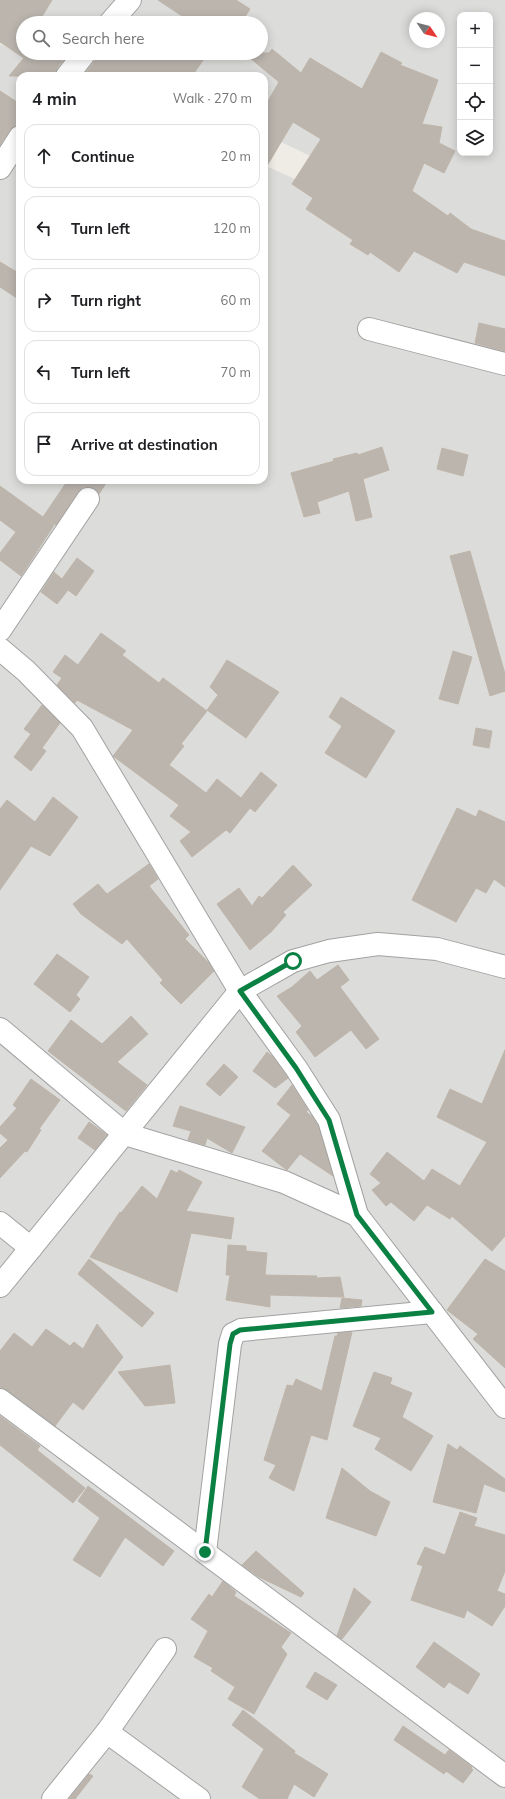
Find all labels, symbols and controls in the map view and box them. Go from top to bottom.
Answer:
north arrow [409,12,445,48]
map controls [457,12,493,156]
button: + [457,12,493,48]
search box [16,16,268,60]
icon: search [30,27,52,49]
text: Search here [62,29,144,48]
button: − [457,48,493,84]
button: locate [457,84,493,120]
text: 4 min [32,88,77,109]
text: Walk · 270 m [173,90,252,106]
button: layers [457,120,493,156]
icon: ahead [33,145,55,167]
text: Continue [71,147,134,166]
text: 20 m [221,148,251,164]
icon: left [33,217,55,239]
text: Turn left [71,219,130,238]
text: 120 m [213,220,251,236]
icon: right [33,289,55,311]
text: Turn right [71,291,141,310]
text: 60 m [221,292,251,308]
icon: left [33,361,55,383]
text: Turn left [71,363,130,382]
text: 70 m [221,364,251,380]
icon: arrive [33,433,55,455]
text: Arrive at destination [71,435,218,454]
route start [284,952,302,970]
route end [196,1543,214,1561]

